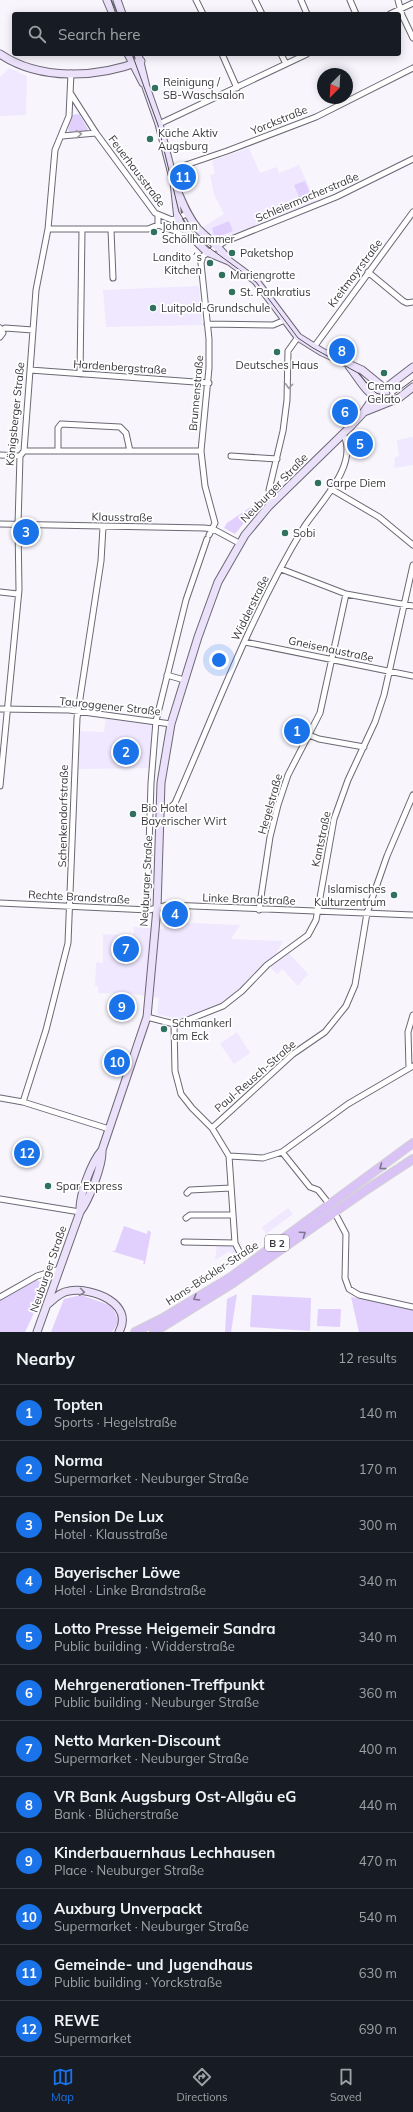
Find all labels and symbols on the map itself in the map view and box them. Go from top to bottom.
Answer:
north arrow [317,68,353,104]
place label: Reinigung / SB-Waschsalon [163,75,244,102]
marker: Reinigung / SB-Waschsalon [150,83,160,93]
street label: Yorckstraße [248,102,309,138]
place label: Küche Aktiv Augsburg [158,126,218,153]
one-way arrow [76,130,82,139]
street label: Feuerhausstraße [106,132,168,210]
marker: Küche Aktiv Augsburg [145,134,155,144]
pin: 11 [170,162,196,192]
street label: Schleiermacherstraße [253,169,361,225]
place label: Johann Schöllhammer [162,219,235,246]
marker: Johann Schöllhammer [149,227,159,237]
street label: Kreitmayrstraße [325,236,385,310]
place label: Paketshop [240,246,294,260]
marker: Paketshop [227,248,237,258]
place label: Landito´s Kitchen [153,250,202,277]
marker: Landito´s Kitchen [205,258,215,268]
place label: Mariengrotte [230,268,295,282]
marker: Mariengrotte [217,270,227,280]
place label: St. Pankratius [240,285,311,299]
marker: St. Pankratius [227,287,237,297]
place label: Luitpold-Grundschule [161,301,270,315]
marker: Luitpold-Grundschule [148,303,158,313]
pin: 8 [329,336,355,366]
marker: Deutsches Haus [272,347,282,357]
street label: Brunnenstraße [186,355,206,431]
street label: Hardenbergstraße [73,357,167,377]
place label: Deutsches Haus [236,358,318,372]
street label: Königsberger Straße [3,361,27,467]
marker: Crema Gelato [379,368,389,378]
place label: Crema Gelato [367,379,401,406]
one-way arrow [284,383,293,389]
pin: 6 [332,397,358,427]
pin: 5 [347,429,373,459]
street label: Neuburger Straße [237,450,311,526]
place label: Carpe Diem [326,476,386,490]
marker: Carpe Diem [313,478,323,488]
street label: Klausstraße [92,509,153,525]
pin: 3 [13,517,39,547]
place label: Sobi [293,526,315,540]
marker: Sobi [280,528,290,538]
street label: Widderstraße [228,573,272,643]
street label: Gneisenaustraße [287,633,375,665]
your location [209,650,229,670]
street label: Tauroggener Straße [59,694,161,718]
pin: 1 [284,716,310,746]
pin: 2 [113,737,139,767]
street label: Schenkendorfstraße [55,765,71,867]
street label: Hegelstraße [255,772,285,836]
place label: Bio Hotel Bayerischer Wirt [141,801,227,828]
marker: Bio Hotel Bayerischer Wirt [128,809,138,819]
street label: Kantstraße [308,810,334,868]
street label: Neuburger Straße [137,835,155,927]
place label: Islamisches Kulturzentrum [314,882,386,909]
street label: Rechte Brandstraße [28,887,130,907]
street label: Linke Brandstraße [202,890,296,908]
marker: Islamisches Kulturzentrum [389,890,399,900]
pin: 4 [162,899,188,929]
pin: 7 [113,934,139,964]
pin: 9 [109,992,135,1022]
place label: Schmankerl am Eck [172,1016,232,1043]
marker: Schmankerl am Eck [159,1024,169,1034]
street label: Paul-Reusch-Straße [212,1037,298,1115]
pin: 10 [104,1047,130,1077]
pin: 12 [14,1138,40,1168]
one-way arrow [380,1162,387,1169]
place label: Spar Express [56,1179,123,1193]
marker: Spar Express [43,1181,53,1191]
street label: Neuburger Straße [27,1224,69,1314]
one-way arrow [299,1232,306,1239]
road number: B 2 [265,1235,289,1251]
street label: Hans-Böckler-Straße [163,1238,261,1308]
one-way arrow [79,1287,85,1296]
one-way arrow [193,1293,200,1301]

